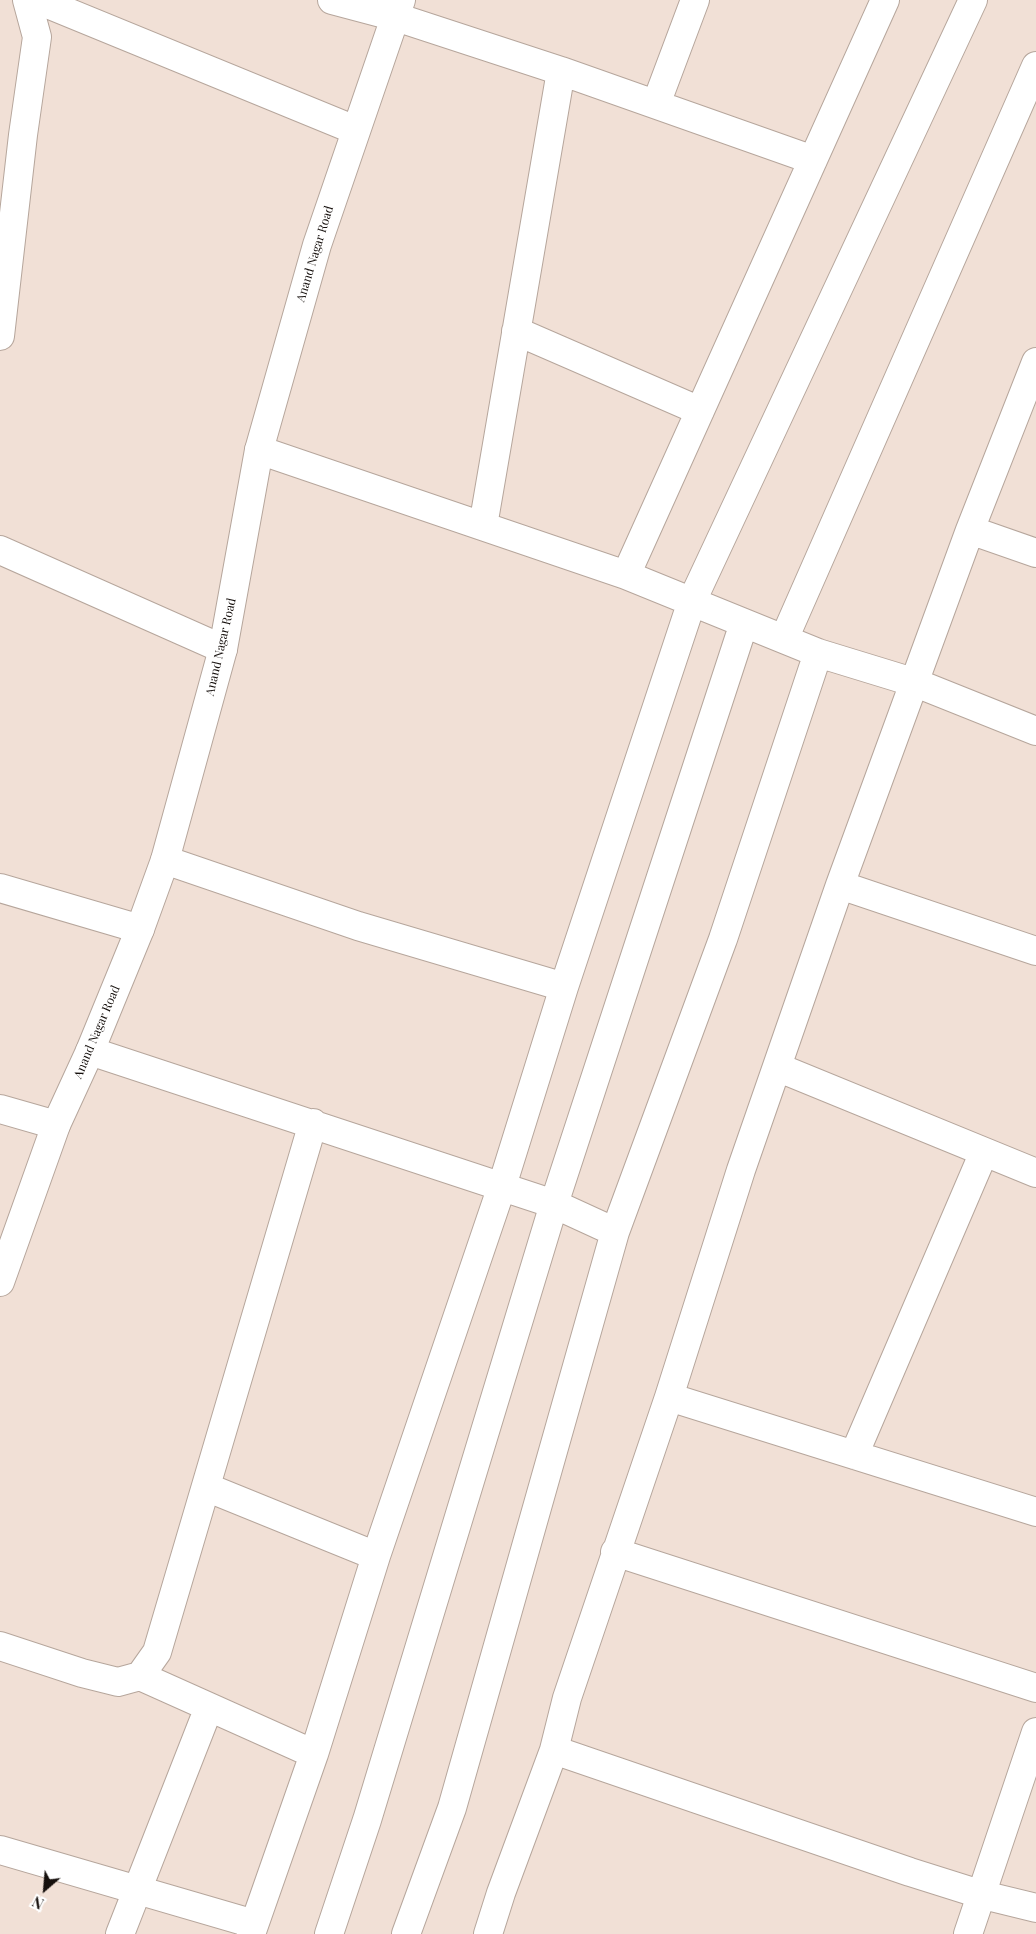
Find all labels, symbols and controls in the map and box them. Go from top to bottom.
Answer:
street label: Anand Nagar Road [294,204,336,304]
street label: Anand Nagar Road [203,597,239,697]
street label: Anand Nagar Road [71,983,123,1081]
north arrow [20,1864,70,1914]
text: N [29,1892,47,1914]

